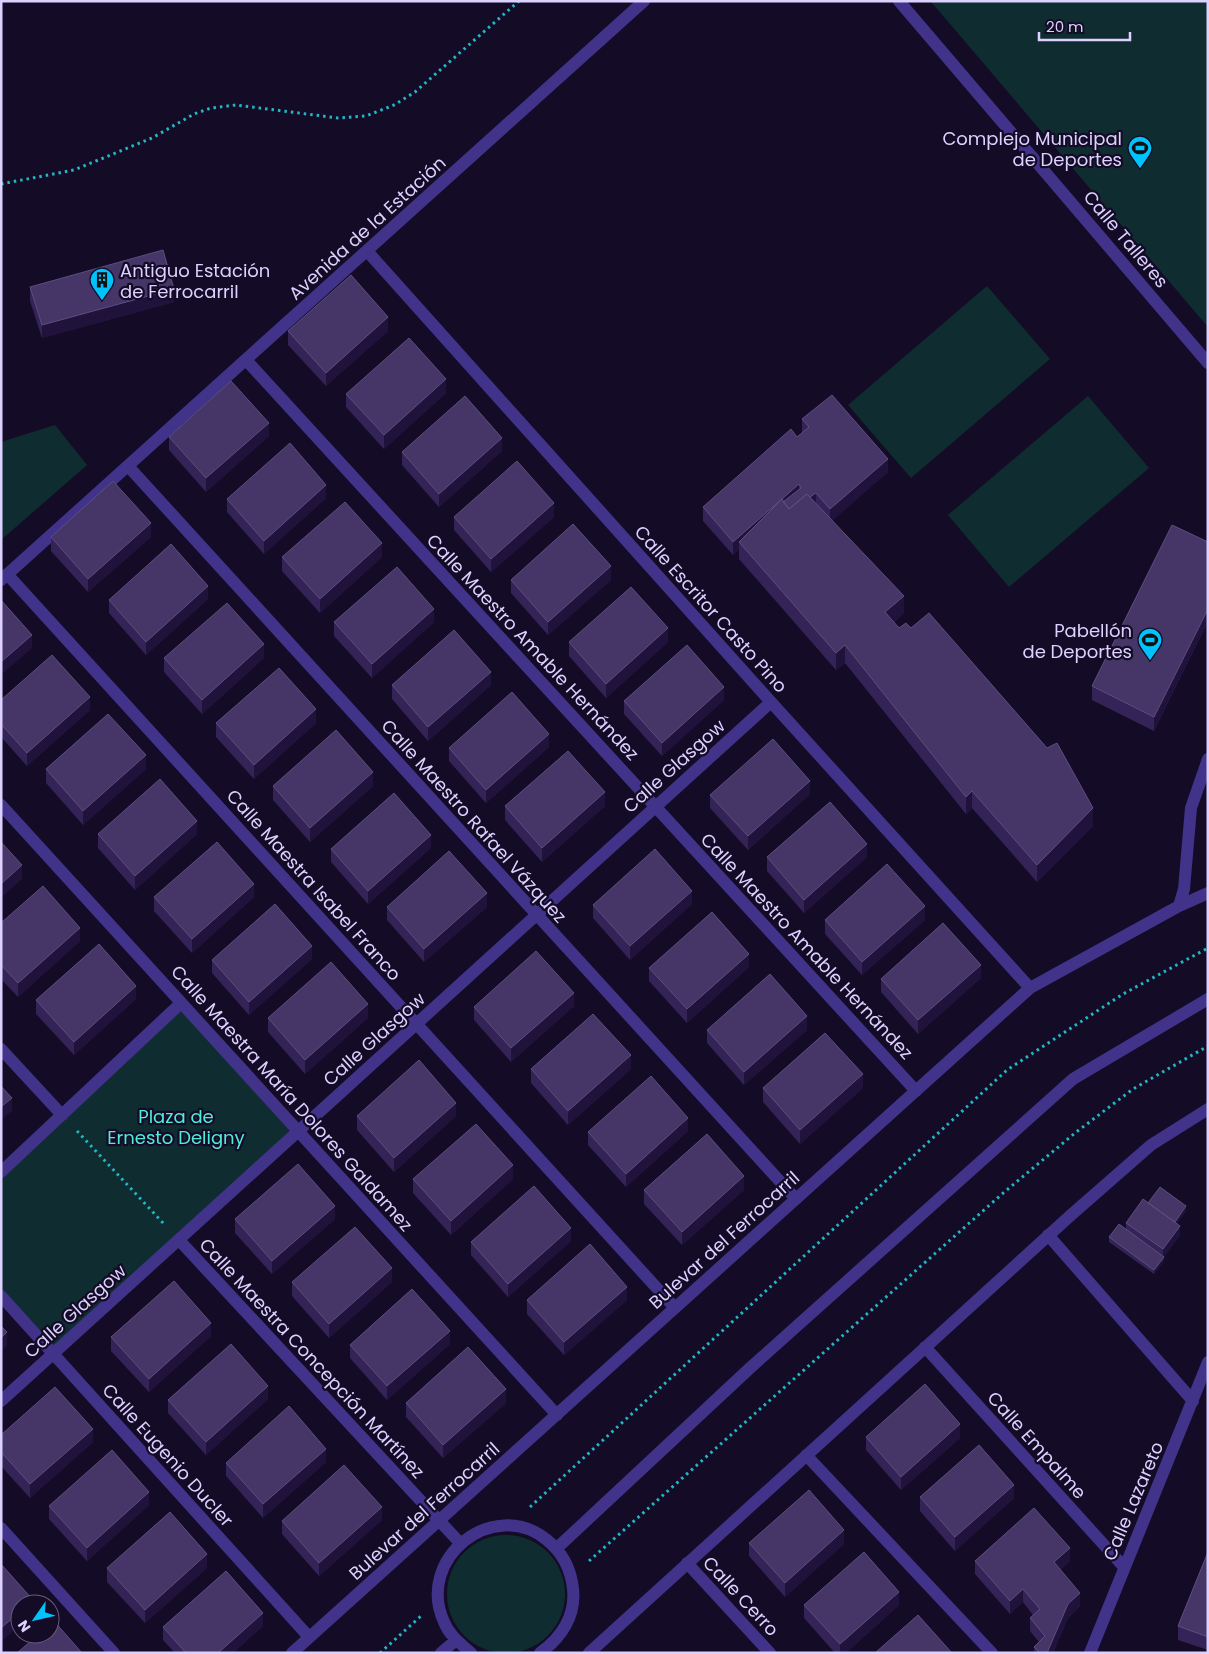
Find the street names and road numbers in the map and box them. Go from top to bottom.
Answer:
street label: Avenida de la Estación [283,151,451,305]
street label: Calle Talleres [1078,185,1174,293]
street label: Calle Escritor Casto Pino [629,520,793,698]
street label: Calle Maestro Amable Hernández [421,528,645,766]
street label: Calle Glasgow [618,713,731,819]
street label: Calle Maestro Rafael Vázquez [376,714,572,928]
street label: Calle Maestra Isabel Franco [221,784,407,986]
street label: Calle Maestro Amable Hernández [695,827,919,1065]
street label: Calle Maestra María Dolores Galdamez [166,959,418,1237]
street label: Calle Glasgow [318,986,431,1092]
street label: Bulevar del Ferrocarril [643,1165,805,1315]
street label: Calle Maestra Concepción Martínez [194,1232,430,1484]
street label: Calle Glasgow [19,1258,132,1364]
street label: Calle Eugenio Ducler [97,1378,239,1532]
street label: Calle Empalme [982,1386,1092,1504]
street label: Bulevar del Ferrocarril [343,1436,505,1586]
street label: Calle Lazareto [1097,1438,1169,1564]
street label: Calle Cerro [697,1551,785,1641]

